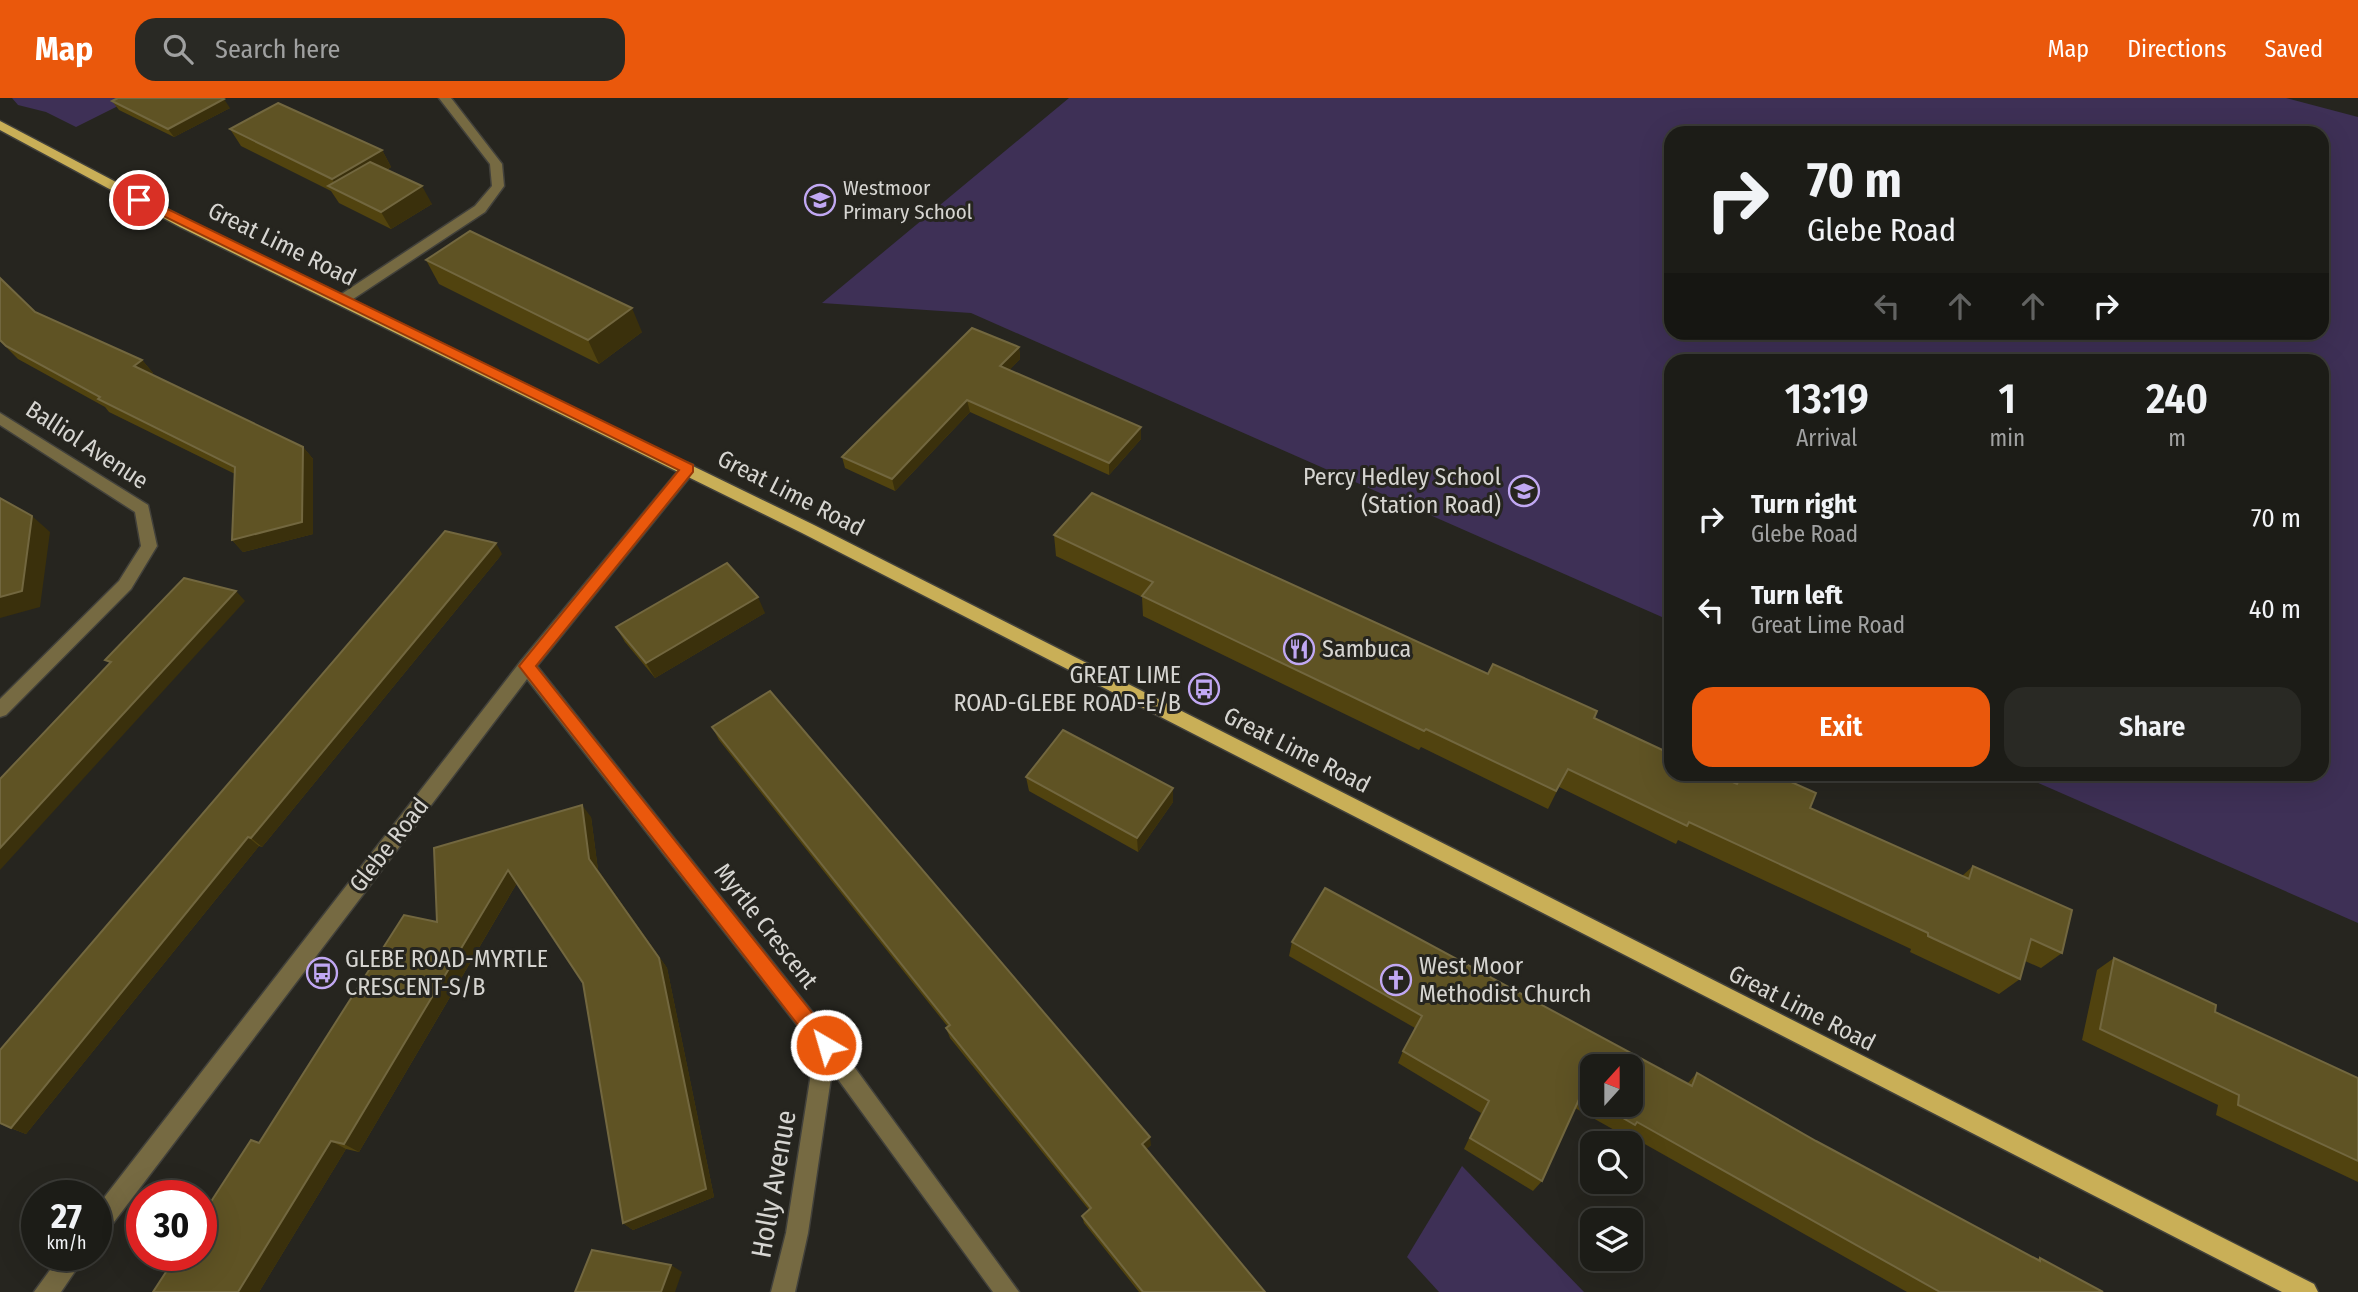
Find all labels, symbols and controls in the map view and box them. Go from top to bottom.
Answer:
search box [135,18,625,81]
text: Map [35,29,93,69]
icon: search [159,30,197,68]
text: Search here [215,34,340,65]
text: Map [2048,35,2089,63]
text: Directions [2127,35,2226,63]
text: Saved [2264,35,2323,63]
text: 70 m [1807,151,1902,210]
icon: right [1692,154,1783,245]
pin [109,170,169,230]
place label: Westmoor Primary School [843,175,973,225]
icon: arrive [120,181,158,219]
school or university icon: Westmoor Primary School [803,183,837,217]
street label: Great Lime Road [204,196,360,292]
text: Glebe Road [1807,211,1956,249]
icon: left [1868,287,1906,325]
icon: ahead [1941,287,1979,325]
icon: ahead [2014,287,2052,325]
icon: right [2087,287,2125,325]
text: 13:19 [1785,374,1869,424]
text: 1 [1999,374,2016,424]
text: 240 [2146,374,2208,424]
street label: Balliol Avenue [21,395,153,495]
text: Arrival [1796,424,1857,452]
text: min [1990,424,2025,452]
text: m [2168,424,2186,452]
street label: Great Lime Road [713,444,869,542]
place label: Percy Hedley School (Station Road) [1303,463,1501,519]
school or university icon: Percy Hedley School (Station Road) [1507,474,1541,508]
text: Turn right [1751,489,1857,520]
icon: right [1692,500,1730,538]
text: 70 m [2251,503,2301,534]
text: Glebe Road [1751,520,1858,548]
text: Turn left [1751,580,1843,611]
icon: left [1692,591,1730,629]
text: 40 m [2249,594,2301,625]
text: Great Lime Road [1751,611,1905,639]
restaurant icon: Sambuca [1282,632,1316,666]
place label: Sambuca [1322,635,1411,663]
place label: GREAT LIME ROAD-GLEBE ROAD-E/B [953,661,1181,717]
bus stop icon: GREAT LIME ROAD-GLEBE ROAD-E/B [1187,672,1221,706]
button: Exit [1692,687,1990,767]
button: Share [2004,687,2301,767]
street label: Great Lime Road [1219,701,1375,799]
street label: Glebe Road [344,792,434,898]
street label: Myrtle Crescent [708,858,824,994]
place label: GLEBE ROAD-MYRTLE CRESCENT-S/B [345,945,548,1001]
place label: West Moor Methodist Church [1419,952,1591,1008]
bus stop icon: GLEBE ROAD-MYRTLE CRESCENT-S/B [305,956,339,990]
street label: Great Lime Road [1724,959,1880,1057]
church icon: West Moor Methodist Church [1379,963,1413,997]
position arrow [789,1008,863,1082]
north arrow [1580,1054,1643,1116]
map controls [1580,1054,1643,1271]
street label: Holly Avenue [744,1108,803,1261]
button: search [1580,1131,1643,1194]
speed limit sign: 30 [126,1180,217,1271]
text: 27 [51,1195,82,1237]
button: layers [1580,1208,1643,1271]
text: km/h [46,1232,87,1254]

